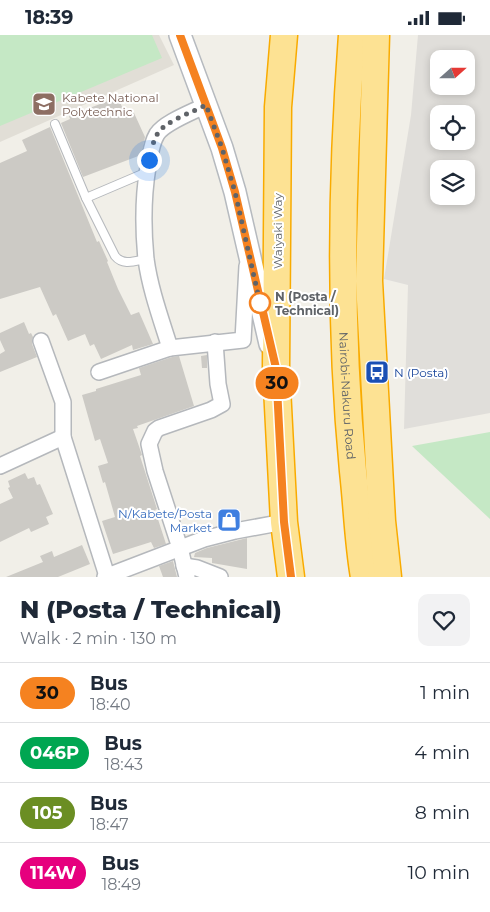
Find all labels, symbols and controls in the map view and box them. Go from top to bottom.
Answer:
text: 18:39 [25,6,73,29]
north arrow [430,50,475,95]
map controls [430,50,475,205]
place label: Kabete National Polytechnic [62,90,159,119]
school or university icon: Kabete National Polytechnic [31,91,57,117]
button: locate [430,105,475,150]
your location [137,148,162,173]
button: layers [430,160,475,205]
street label: Waiyaki Way [270,193,285,269]
place label: N (Posta / Technical) [275,289,339,318]
marker: N (Posta / Technical) [249,292,271,314]
street label: Nairobi-Nakuru Road [337,332,359,460]
bus stop icon: N (Posta) [364,359,390,385]
place label: N (Posta) [394,365,448,380]
line badge: 30 [254,367,300,399]
text: 30 [266,372,288,394]
place label: N/Kabete/Posta Market [118,506,212,535]
shop icon: N/Kabete/Posta Market [216,507,242,533]
button: heart [418,594,470,646]
text: N (Posta / Technical) [20,595,282,624]
text: Walk · 2 min · 130 m [20,629,177,648]
text: Bus [90,672,128,695]
text: 1 min [420,681,470,704]
text: 30 [36,682,59,704]
text: 18:40 [90,695,131,714]
text: Bus [104,732,142,755]
text: 4 min [414,741,470,764]
text: 046P [30,742,79,764]
text: 18:43 [104,755,143,774]
text: Bus [90,792,128,815]
text: 8 min [415,801,470,824]
text: 105 [33,802,63,824]
text: 18:47 [90,815,129,834]
text: Bus [101,852,139,875]
text: 10 min [407,861,470,884]
text: 114W [30,862,76,884]
text: 18:49 [101,875,141,894]

